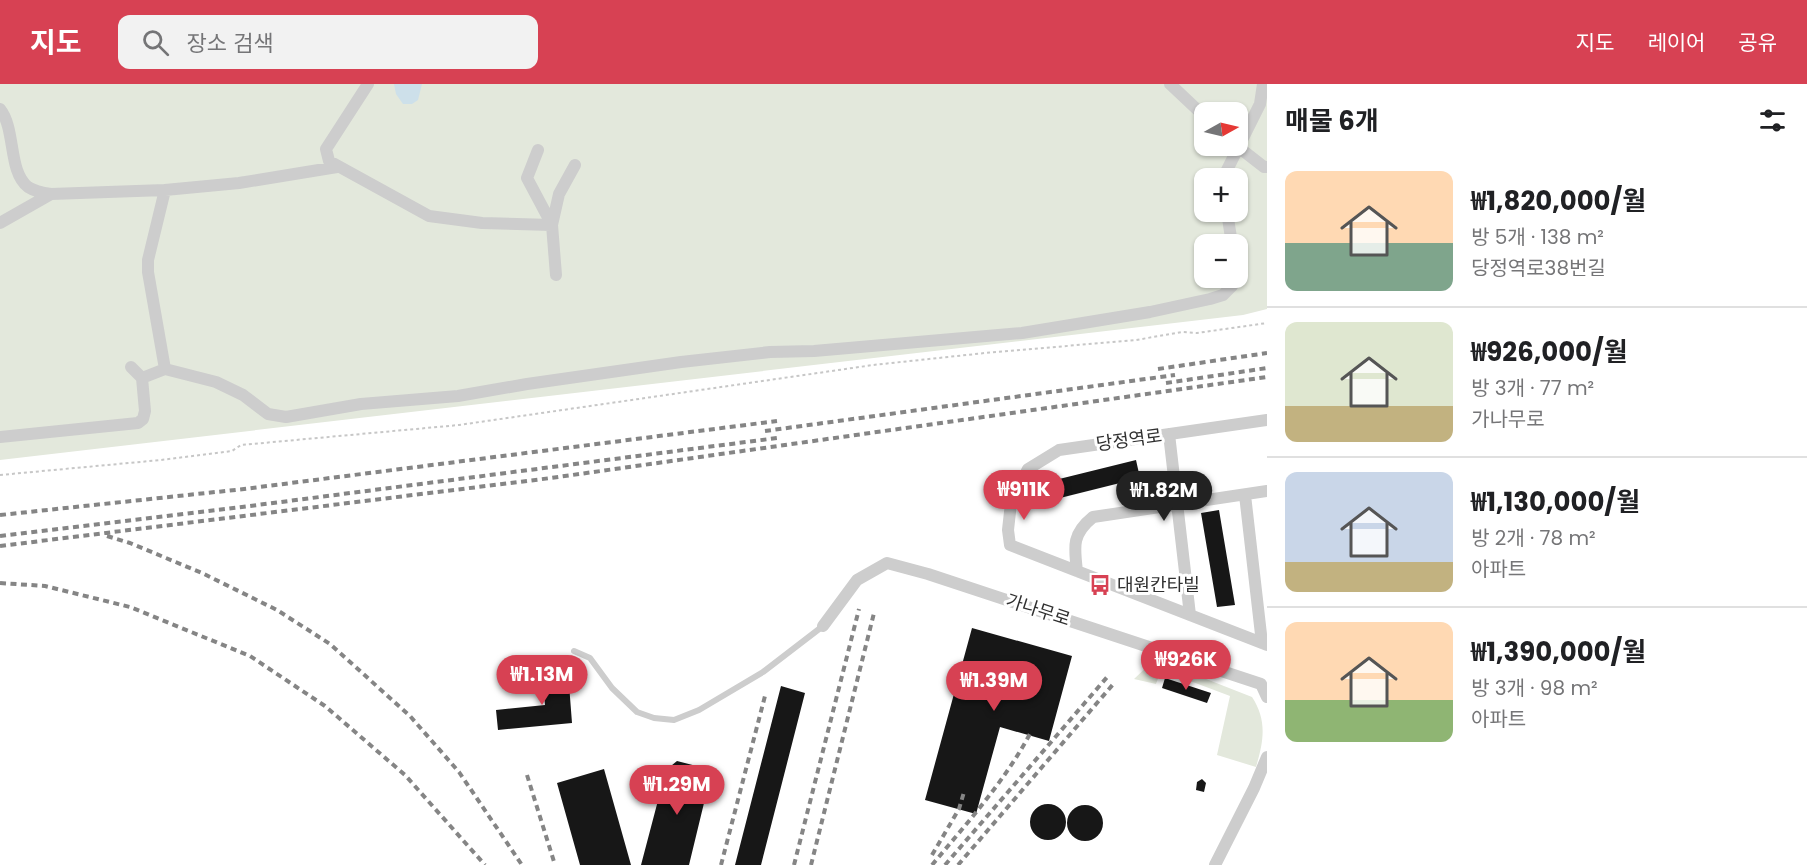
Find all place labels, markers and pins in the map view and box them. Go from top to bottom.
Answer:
pin: ₩911K [982,470,1066,521]
pin: ₩1.82M [1115,471,1213,522]
place label: 대원칸타빌 [1117,572,1200,597]
bus stop icon: 대원칸타빌 [1088,573,1112,597]
pin: ₩926K [1144,640,1228,691]
pin: ₩1.13M [493,655,591,706]
pin: ₩1.39M [945,661,1043,712]
pin: ₩1.29M [628,765,726,816]

